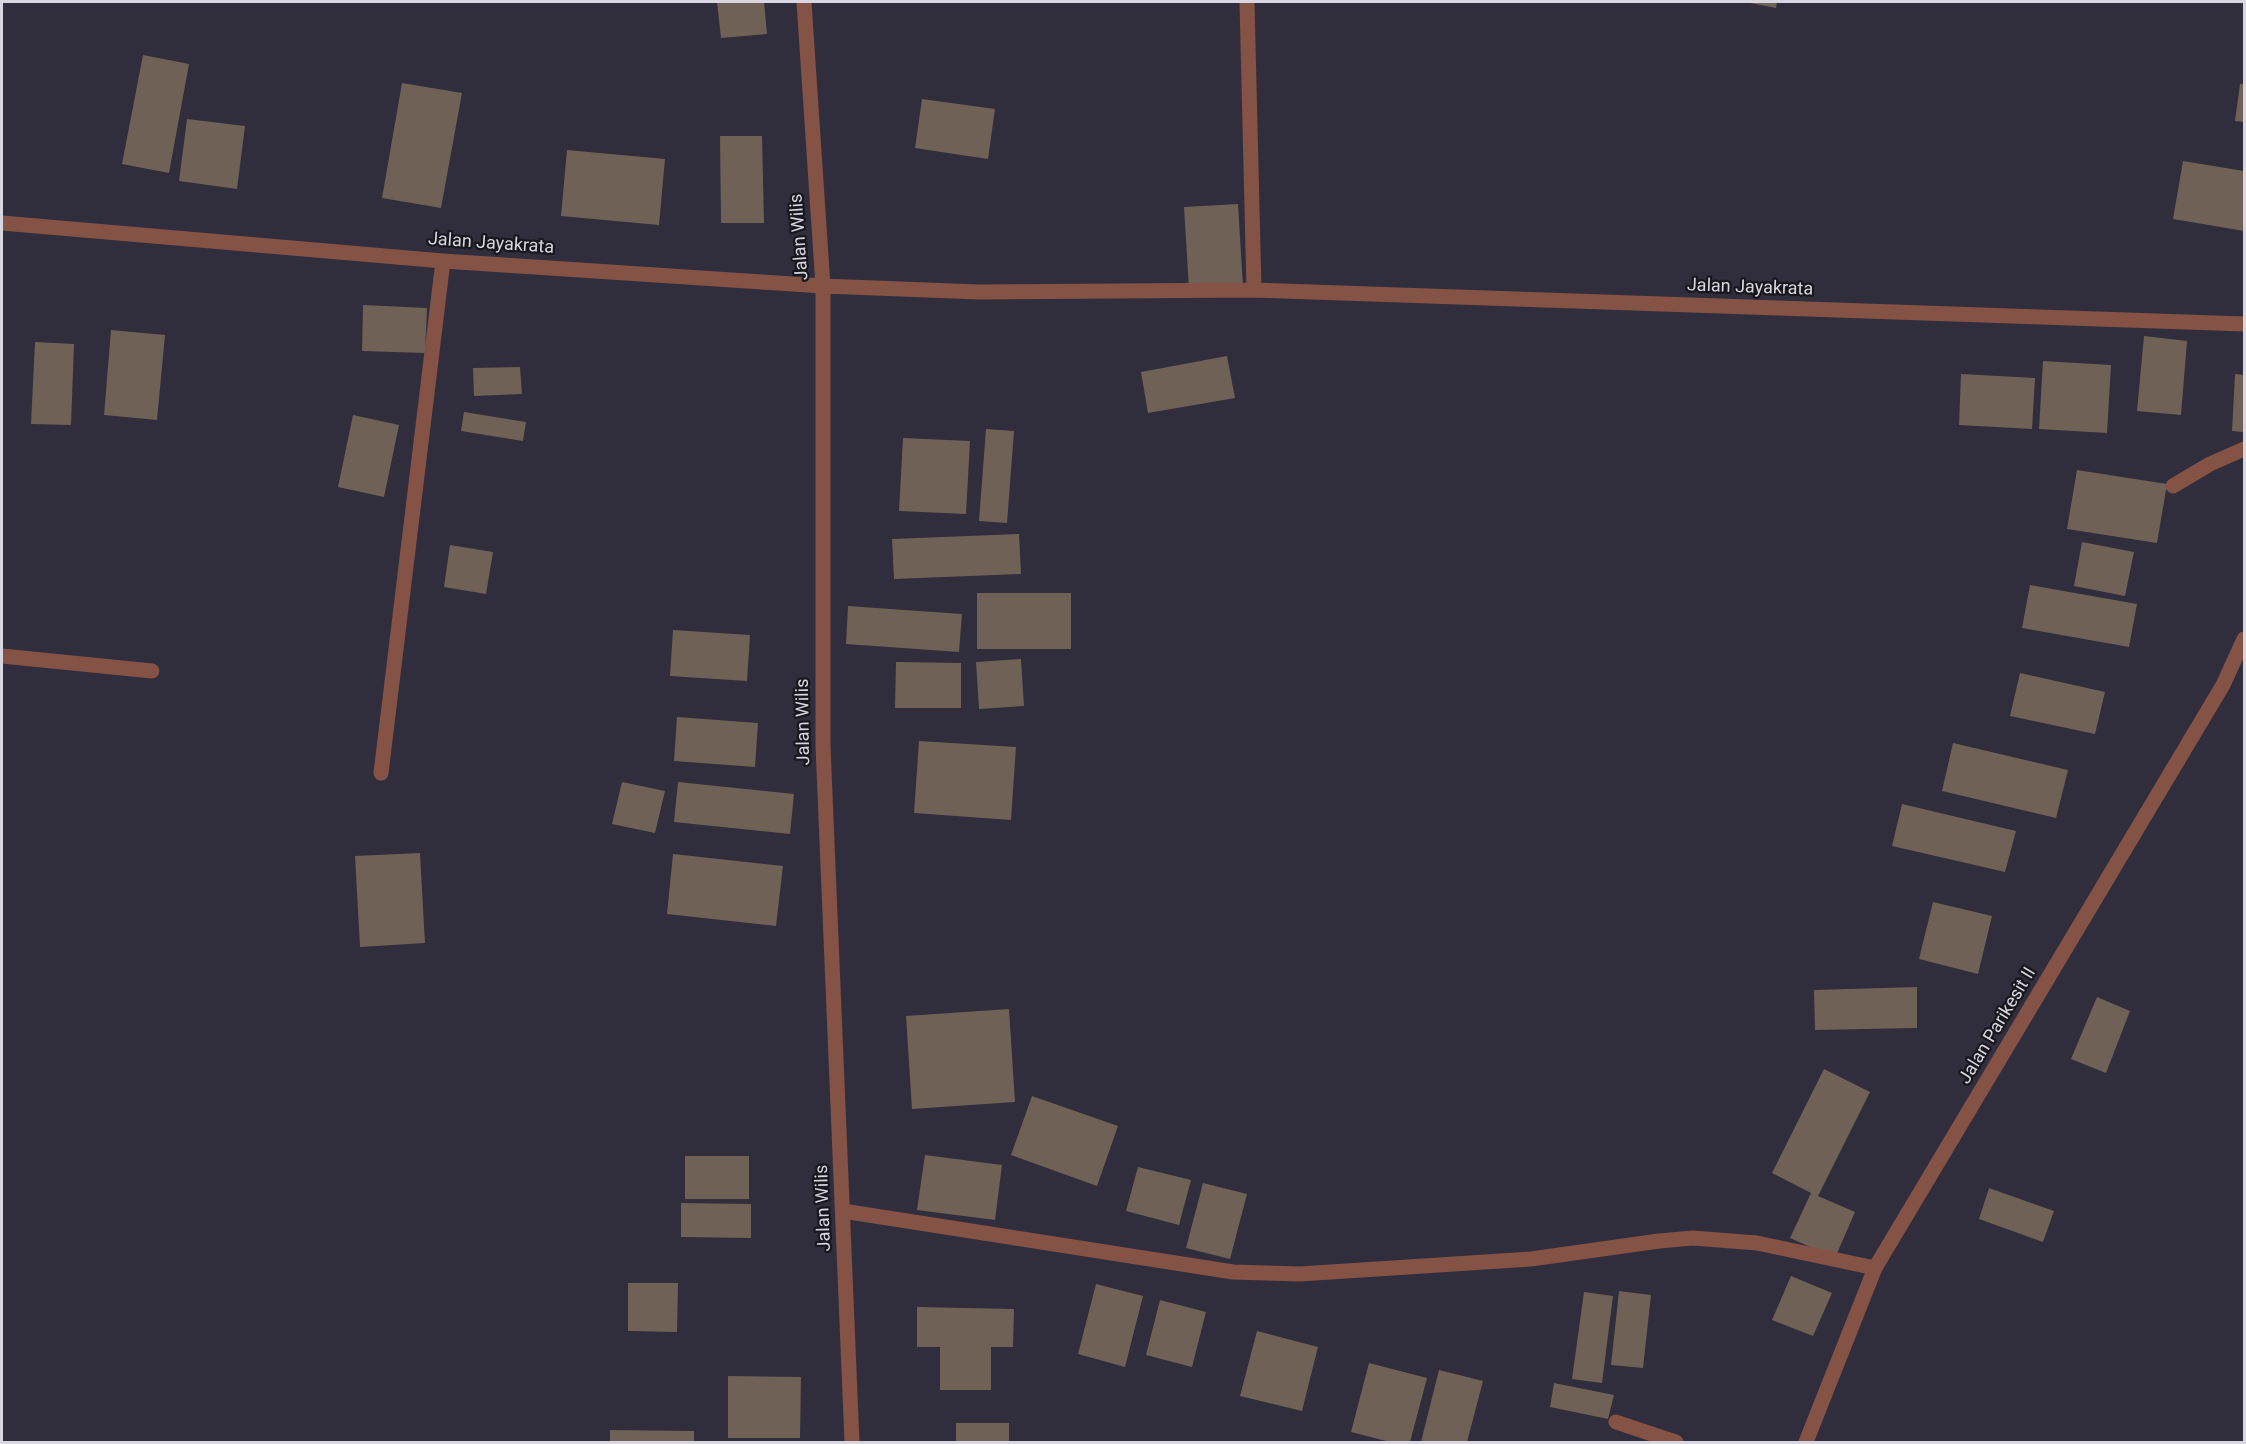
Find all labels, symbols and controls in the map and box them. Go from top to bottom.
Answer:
street label: Jalan Wilis [786,193,814,281]
street label: Jalan Jayakrata [427,229,555,259]
street label: Jalan Jayakrata [1686,275,1814,301]
street label: Jalan Wilis [792,678,816,766]
street label: Jalan Parikesit II [1955,964,2041,1088]
street label: Jalan Wilis [812,1164,836,1252]

